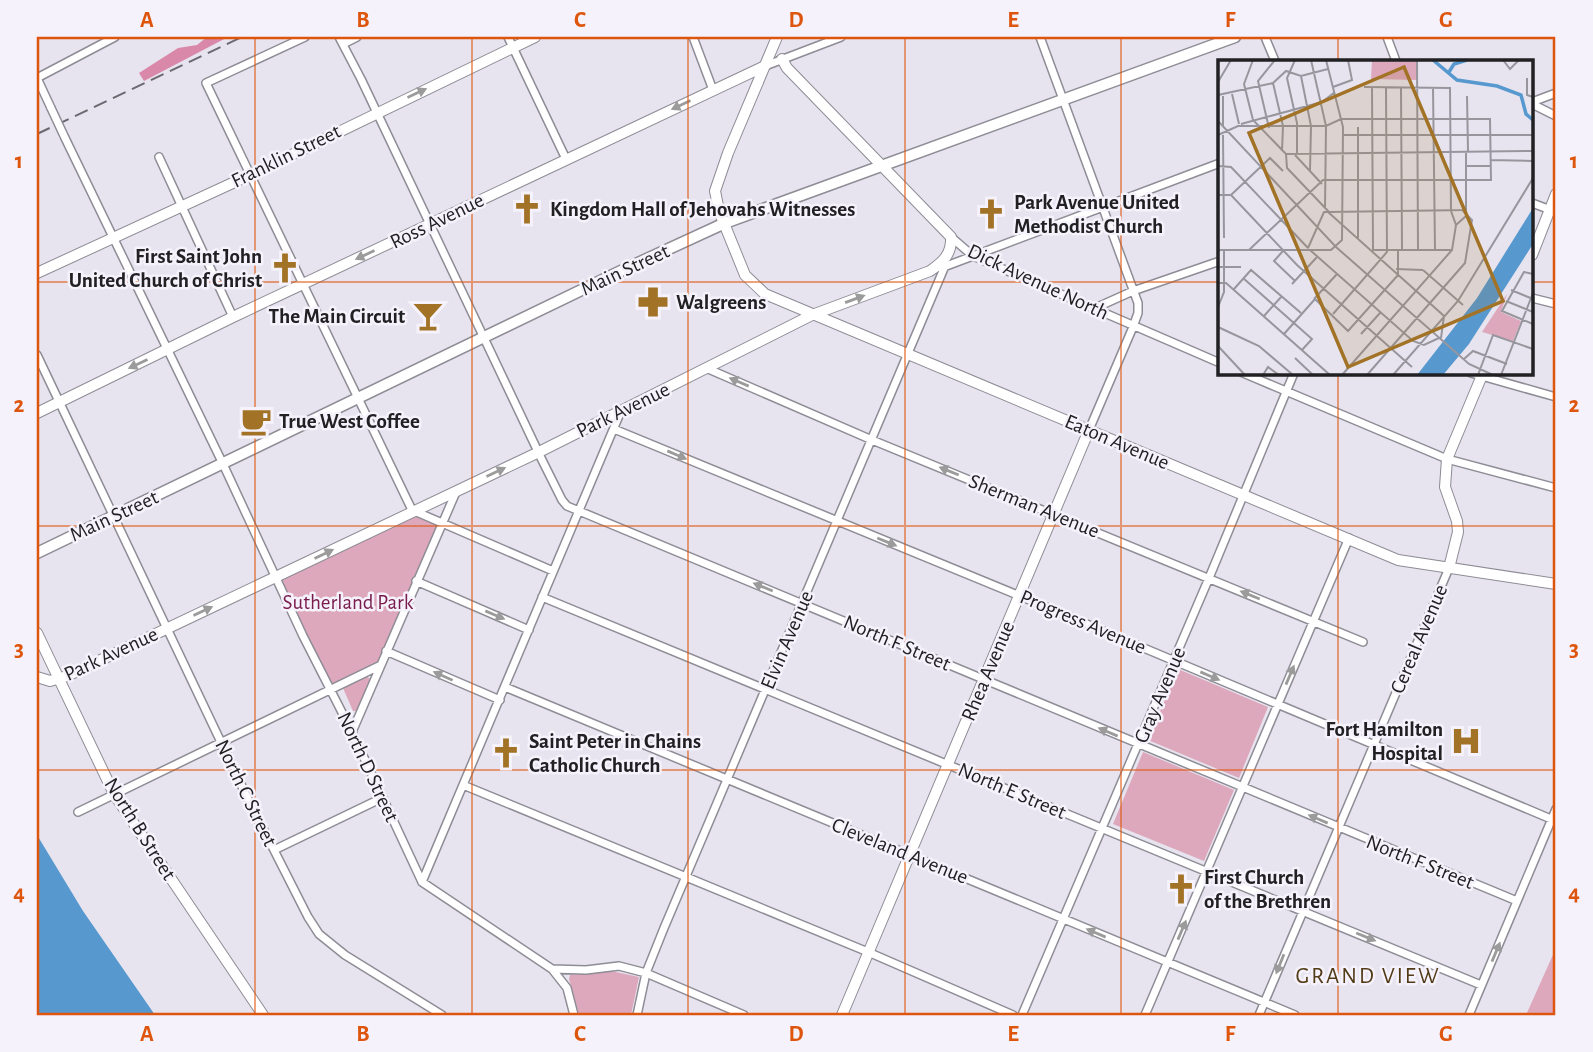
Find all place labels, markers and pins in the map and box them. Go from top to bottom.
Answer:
church icon: Kingdom Hall of Jehovahs Witnesses [510,192,544,226]
place label: Park Avenue United Methodist Church [1014,192,1180,237]
church icon: Park Avenue United Methodist Church [974,197,1008,231]
place label: Kingdom Hall of Jehovahs Witnesses [550,199,855,220]
place label: First Saint John United Church of Christ [69,246,262,291]
church icon: First Saint John United Church of Christ [268,251,302,285]
pharmacy icon: Walgreens [636,285,670,319]
place label: Walgreens [676,292,766,313]
bar icon: The Main Circuit [411,299,445,333]
place label: The Main Circuit [268,306,405,327]
cafe icon: True West Coffee [239,404,273,438]
place label: True West Coffee [279,411,420,432]
place label: Fort Hamilton Hospital [1326,719,1443,764]
hospital icon: Fort Hamilton Hospital [1449,724,1483,758]
place label: Saint Peter in Chains Catholic Church [529,731,701,776]
church icon: Saint Peter in Chains Catholic Church [489,736,523,770]
place label: First Church of the Brethren [1204,867,1331,912]
church icon: First Church of the Brethren [1164,872,1198,906]

